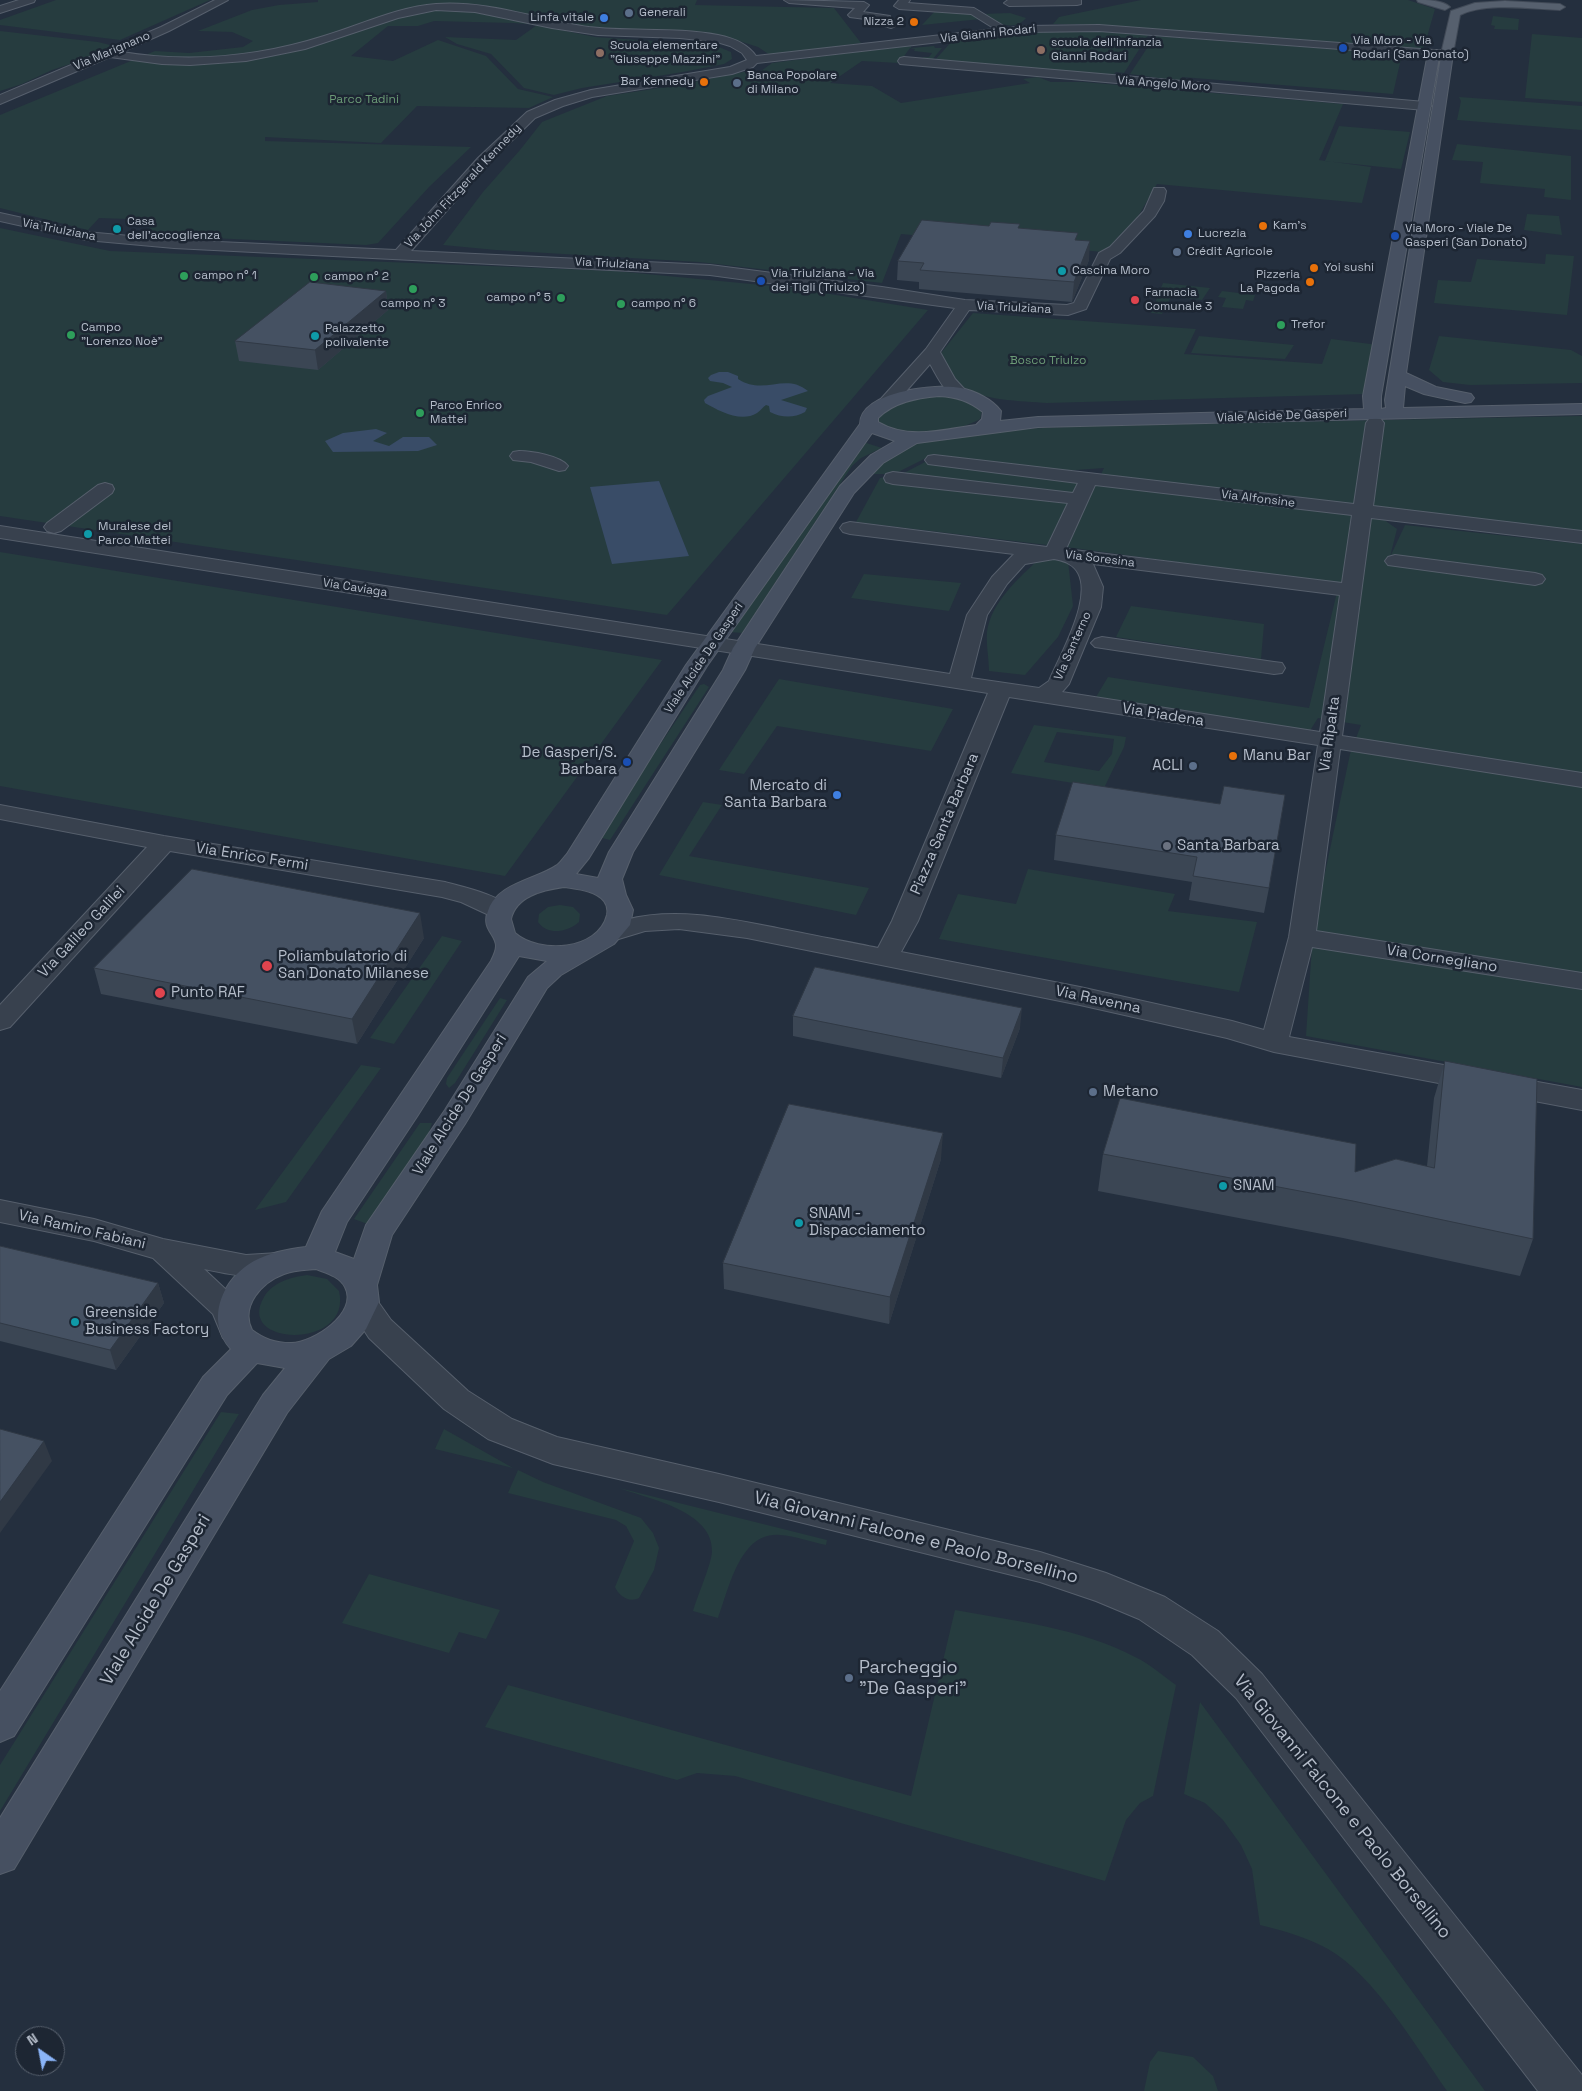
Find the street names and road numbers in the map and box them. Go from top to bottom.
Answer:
street label: Via Gianni Rodari [940,22,1036,46]
street label: Via Marignano [72,28,152,74]
street label: Via Angelo Moro [1117,74,1211,94]
street label: Via John Fitzgerald Kennedy [402,121,524,251]
street label: Via Triulziana [21,216,97,244]
street label: Via Triulziana [574,255,650,273]
street label: Via Triulziana [976,299,1052,317]
street label: Viale Alcide De Gasperi [1217,407,1347,425]
street label: Via Alfonsine [1220,487,1296,511]
street label: Via Soresina [1064,548,1136,570]
street label: Via Caviaga [322,576,388,600]
street label: Viale Alcide De Gasperi [662,600,746,716]
street label: Via Santerno [1051,609,1095,683]
street label: Via Ripalta [1316,695,1344,773]
street label: Via Piadena [1121,700,1205,730]
street label: Piazza Santa Barbara [907,751,983,897]
street label: Via Enrico Fermi [194,839,310,875]
street label: Via Galileo Galilei [35,882,129,982]
street label: Via Cornegliano [1385,941,1499,977]
street label: Via Ravenna [1054,982,1142,1018]
street label: Viale Alcide De Gasperi [409,1031,511,1179]
street label: Via Ramiro Fabiani [17,1207,147,1253]
street label: Via Giovanni Falcone e Paolo Borsellino [752,1487,1080,1589]
street label: Viale Alcide De Gasperi [96,1511,216,1689]
street label: Via Giovanni Falcone e Paolo Borsellino [1229,1671,1455,1943]

